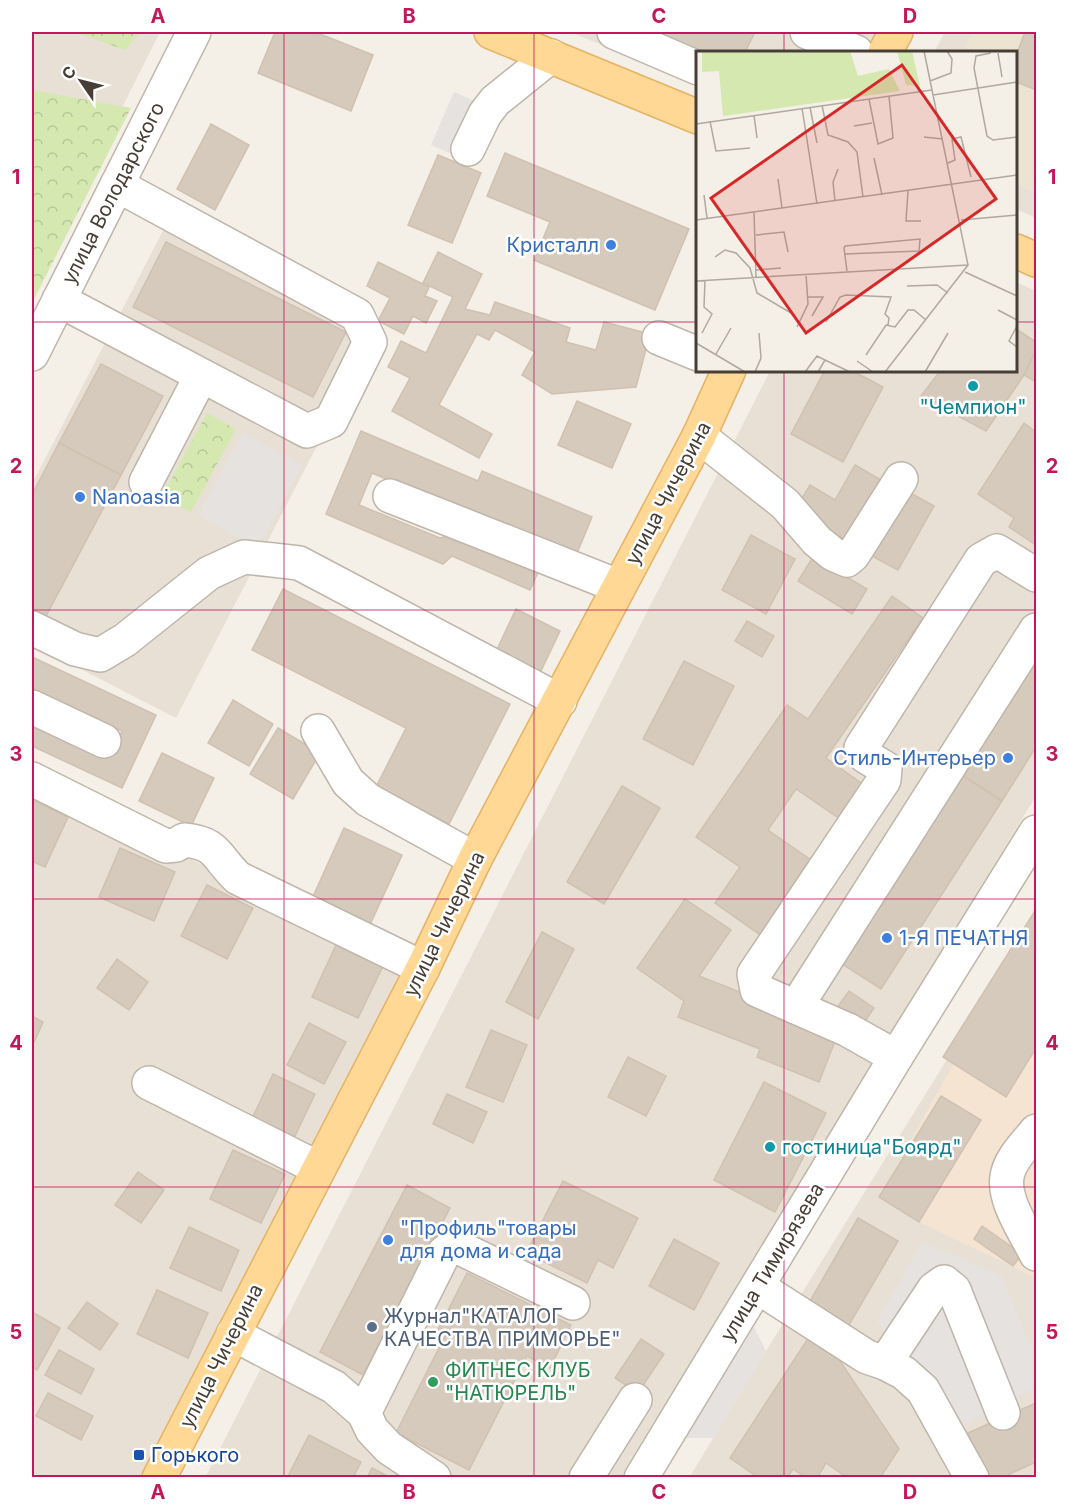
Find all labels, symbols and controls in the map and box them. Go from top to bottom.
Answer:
text: A [151,4,166,28]
text: B [402,4,416,28]
text: C [652,4,666,28]
text: D [903,4,917,28]
north arrow [51,51,111,111]
inset map [696,51,1017,372]
text: С [57,62,80,83]
street label: улица Володарского [57,98,169,288]
text: 1 [12,165,20,189]
text: 1 [1048,165,1056,189]
place label: Кристалл [507,233,599,257]
marker: Кристалл [604,238,618,252]
marker: "Чемпион" [966,379,980,393]
place label: "Чемпион" [919,395,1027,419]
street label: улица Чичерина [620,417,716,569]
text: 2 [10,454,22,478]
text: 2 [1046,454,1058,478]
place label: Nanoasia [92,485,180,509]
marker: Nanoasia [73,490,87,504]
text: 3 [10,742,22,766]
text: 3 [1046,742,1058,766]
place label: Стиль-Интерьер [833,746,996,770]
marker: Стиль-Интерьер [1001,751,1015,765]
street label: улица Чичерина [398,847,490,1001]
place label: 1-Я ПЕЧАТНЯ [899,926,1028,950]
marker: 1-Я ПЕЧАТНЯ [880,931,894,945]
text: 4 [9,1031,23,1055]
text: 4 [1045,1031,1059,1055]
place label: гостиница"Боярд" [782,1135,962,1159]
marker: гостиница"Боярд" [763,1140,777,1154]
street label: улица Тимирязева [715,1178,829,1346]
place label: "Профиль"товары для дома и сада [400,1216,577,1263]
marker: "Профиль"товары для дома и сада [381,1233,395,1247]
street label: улица Чичерина [174,1280,268,1432]
place label: Журнал"КАТАЛОГ КАЧЕСТВА ПРИМОРЬЕ" [384,1304,620,1351]
text: 5 [10,1320,22,1344]
marker: Журнал"КАТАЛОГ КАЧЕСТВА ПРИМОРЬЕ" [365,1320,379,1334]
text: 5 [1046,1320,1058,1344]
place label: ФИТНЕС КЛУБ "НАТЮРЕЛЬ" [445,1358,591,1405]
marker: ФИТНЕС КЛУБ "НАТЮРЕЛЬ" [426,1375,440,1389]
place label: Горького [151,1443,239,1467]
marker: Горького [132,1448,146,1462]
text: A [151,1480,166,1504]
text: B [402,1480,416,1504]
text: C [652,1480,666,1504]
text: D [903,1480,917,1504]

